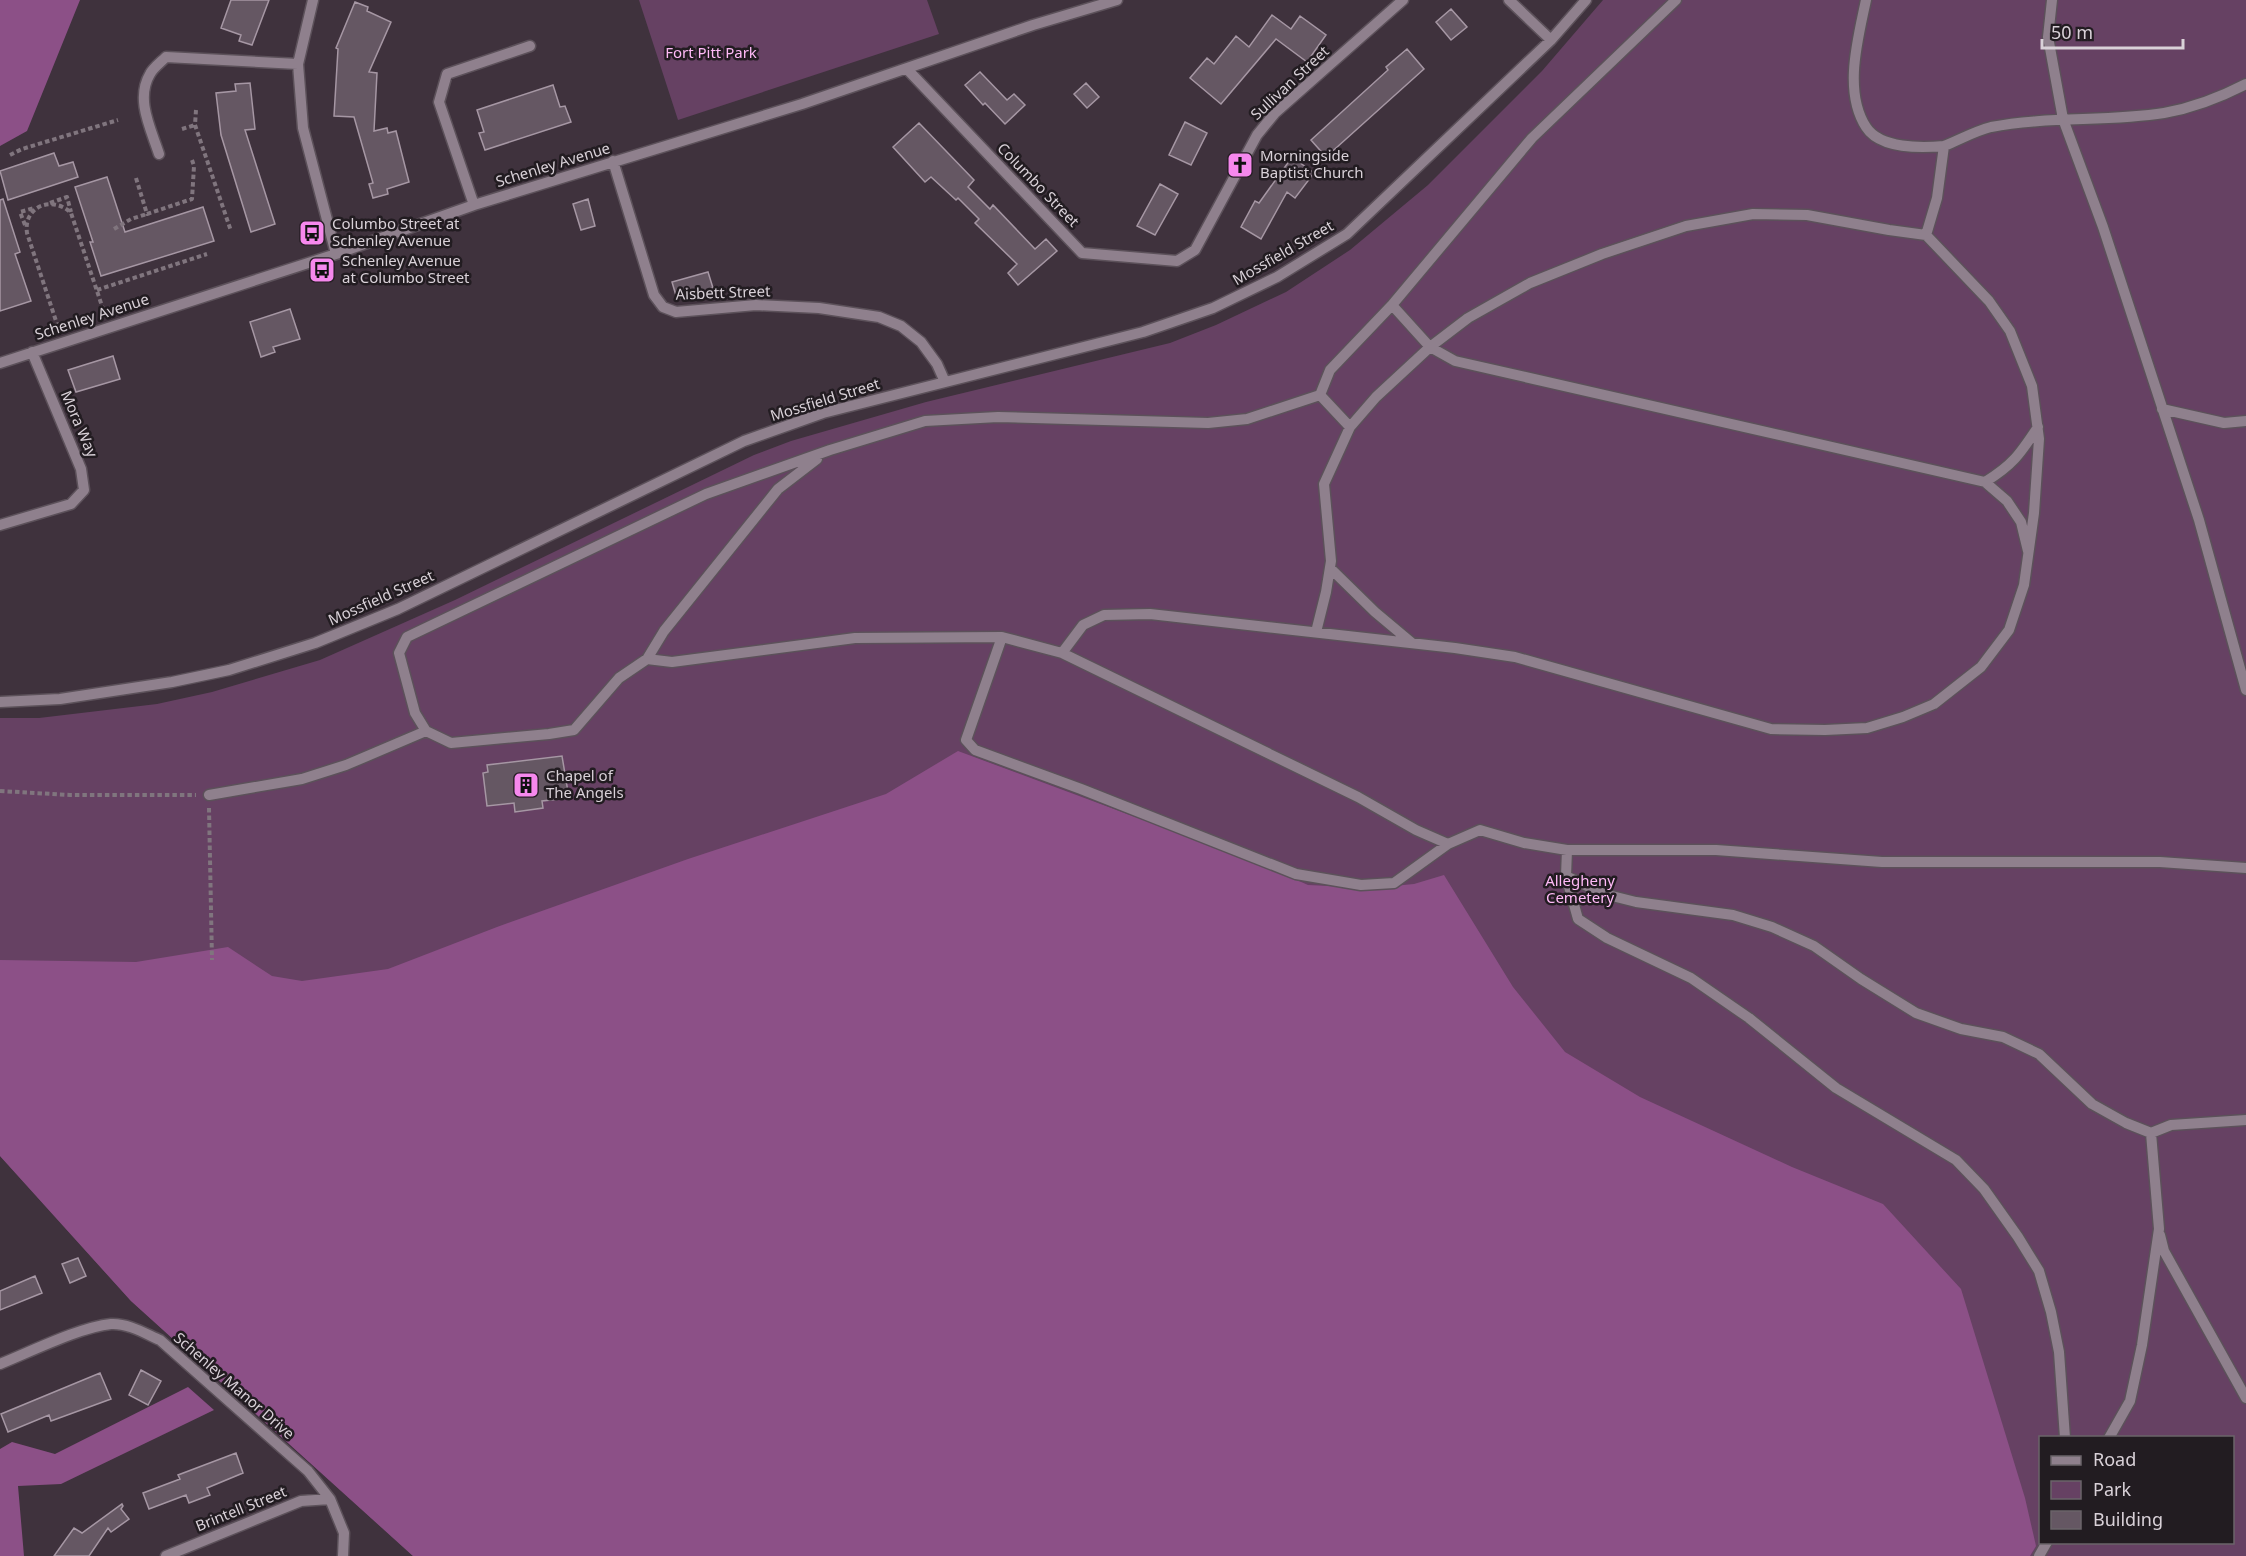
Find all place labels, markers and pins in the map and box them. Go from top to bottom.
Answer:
place label: Morningside Baptist Church [1260,145,1364,182]
church icon: Morningside Baptist Church [1225,150,1255,180]
place label: Columbo Street at Schenley Avenue [332,213,460,250]
bus stop icon: Columbo Street at Schenley Avenue [297,218,327,248]
place label: Schenley Avenue at Columbo Street [342,250,470,287]
bus stop icon: Schenley Avenue at Columbo Street [307,255,337,285]
place label: Chapel of The Angels [546,765,624,802]
building icon: Chapel of The Angels [511,770,541,800]

